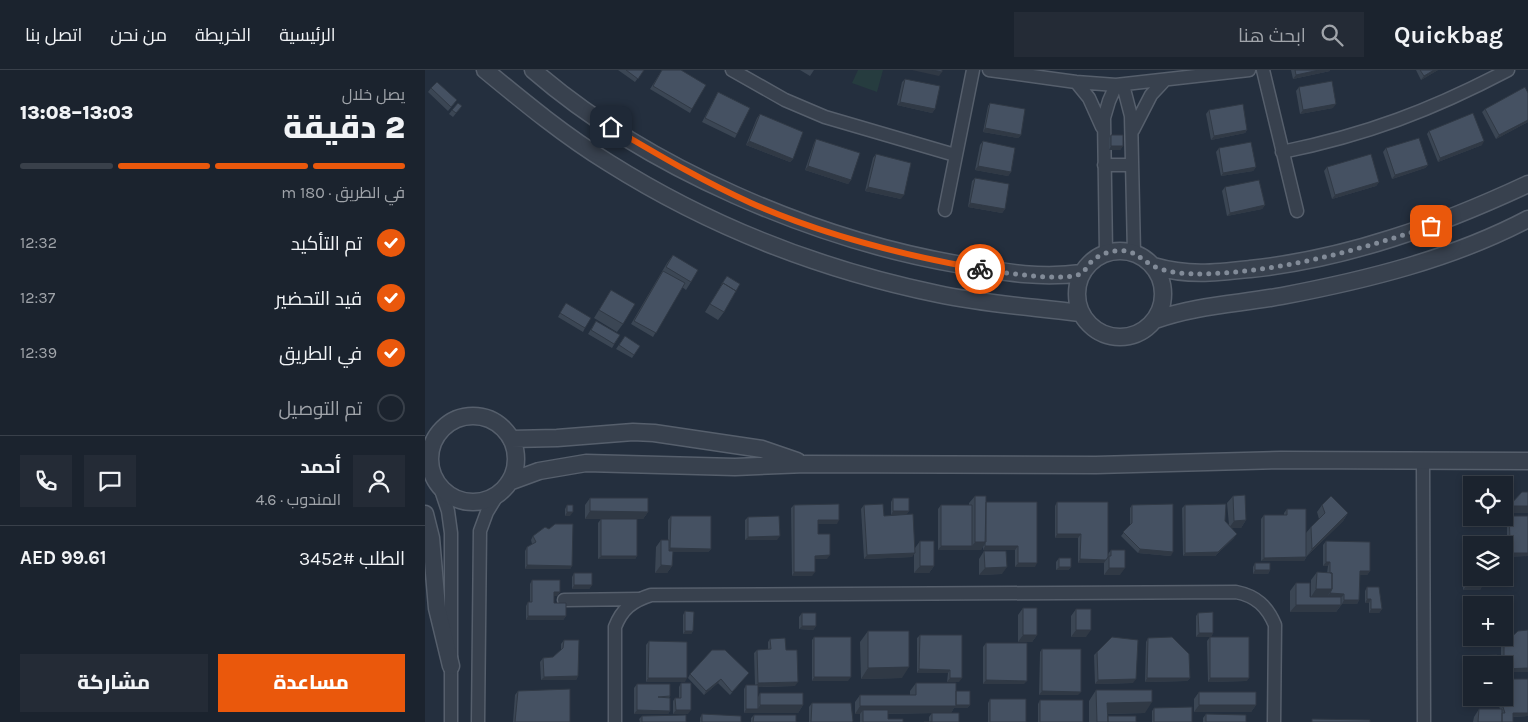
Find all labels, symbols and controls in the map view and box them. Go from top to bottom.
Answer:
search box [1014,12,1364,57]
icon: search [1318,21,1346,49]
text: Quickbag [1394,21,1503,49]
text: اتصل بنا [25,24,82,46]
text: من نحن [110,24,167,46]
text: الخريطة [195,24,251,46]
text: الرئيسية [279,24,336,46]
text: ابحث هنا [1238,25,1306,47]
text: يصل خلال [342,85,405,104]
text: 13:03–13:08 [20,102,133,124]
pin [590,106,632,148]
text: 2 دقيقة [283,109,405,146]
icon: home [597,113,625,141]
text: في الطريق · 180 m [281,183,405,202]
pin [1410,205,1452,247]
icon: bag [1417,212,1445,240]
icon: check [377,229,405,257]
text: 12:32 [20,233,57,252]
text: تم التأكيد [291,233,362,255]
courier [955,244,1005,294]
icon: bike [966,255,994,283]
icon: check [377,284,405,312]
text: 12:37 [20,288,55,307]
text: قيد التحضير [275,288,362,310]
icon: check [377,339,405,367]
text: 12:39 [20,343,57,362]
text: في الطريق [279,343,362,365]
text: تم التوصيل [279,398,362,420]
button: phone [20,455,72,507]
button: chat [84,455,136,507]
button: person [353,455,405,507]
text: أحمد [300,456,341,478]
map controls [1463,476,1513,706]
button: locate [1463,476,1513,526]
text: المندوب · 4.6 [255,490,341,509]
button: layers [1463,536,1513,586]
text: AED 99.61 [20,547,106,569]
text: الطلب #3452 [299,548,405,570]
button: + [1463,596,1513,646]
button: مشاركة [20,654,208,712]
button: مساعدة [218,654,405,712]
button: − [1463,656,1513,706]

